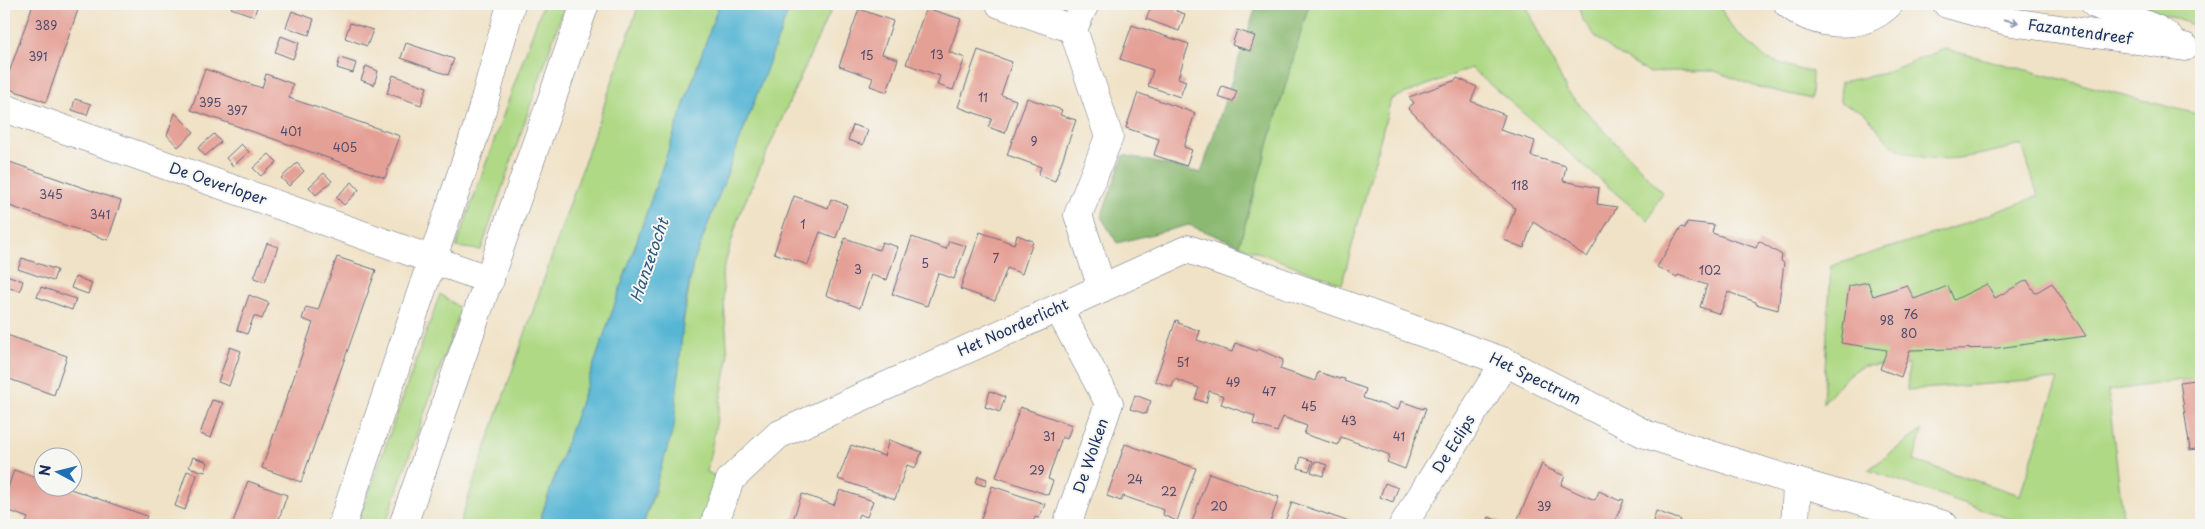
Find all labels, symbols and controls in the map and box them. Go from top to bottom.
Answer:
street label: Fazantendreef [2026,12,2135,49]
house number: 389 [35,16,57,34]
one-way arrow [2002,17,2018,26]
house number: 13 [930,45,944,63]
house number: 15 [860,46,874,64]
house number: 391 [28,47,48,65]
house number: 11 [978,88,988,106]
house number: 395 [199,93,221,111]
house number: 397 [226,101,248,119]
house number: 401 [280,122,302,140]
house number: 9 [1030,132,1038,150]
house number: 405 [333,138,357,156]
street label: De Oeverloper [167,155,271,210]
house number: 118 [1511,176,1529,194]
house number: 345 [39,185,63,203]
house number: 341 [90,205,110,223]
water label: Hanzetocht [623,212,674,305]
house number: 1 [800,215,806,233]
house number: 7 [993,249,1000,267]
house number: 5 [921,254,929,272]
house number: 3 [854,260,862,278]
house number: 102 [1699,261,1721,279]
street label: Het Noorderlicht [953,292,1072,361]
house number: 76 [1904,305,1918,323]
house number: 98 [1880,311,1894,329]
house number: 80 [1901,324,1917,342]
street label: Het Spectrum [1486,346,1585,410]
house number: 51 [1177,353,1189,371]
house number: 49 [1226,373,1240,391]
house number: 47 [1262,382,1277,400]
house number: 45 [1301,397,1317,415]
street label: De Eclips [1426,409,1480,477]
house number: 43 [1341,411,1357,429]
street label: De Wolken [1066,415,1113,496]
house number: 31 [1043,427,1055,445]
house number: 41 [1393,427,1405,445]
north arrow [32,446,82,496]
house number: 29 [1029,461,1045,479]
text: N [34,464,56,477]
house number: 24 [1127,470,1143,488]
house number: 22 [1161,482,1177,500]
house number: 20 [1210,497,1228,515]
house number: 39 [1537,497,1551,515]

